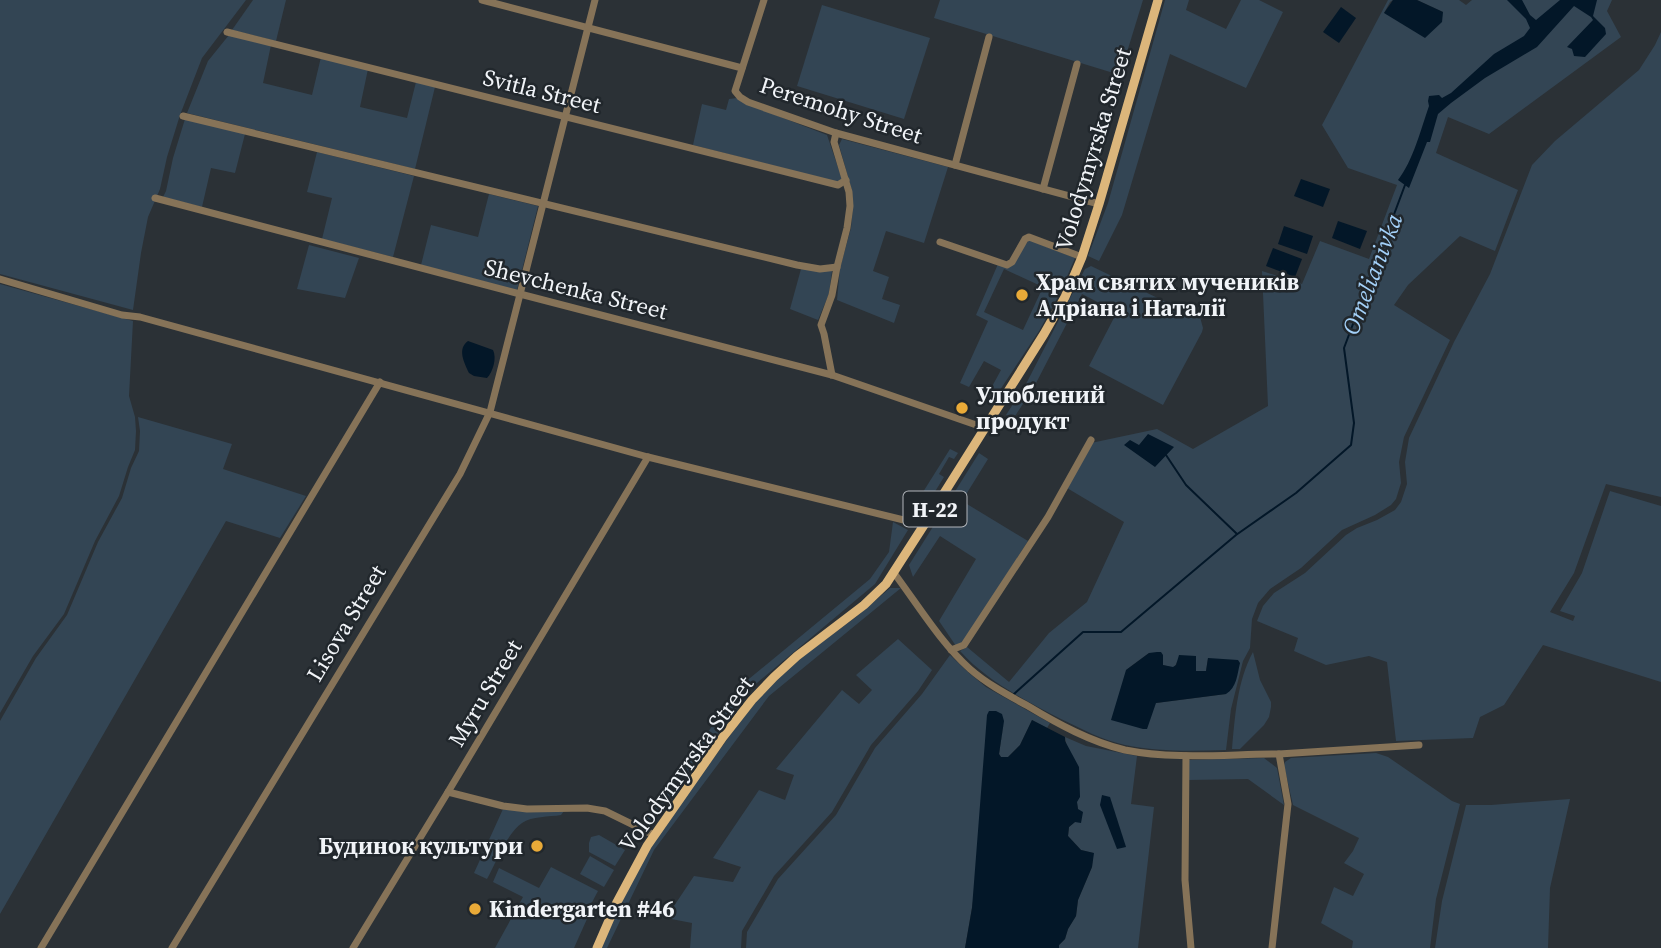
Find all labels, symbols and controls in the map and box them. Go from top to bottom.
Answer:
street label: Volodymyrska Street [1047,43,1139,254]
street label: Svitla Street [480,61,605,121]
street label: Peremohy Street [756,69,927,151]
water label: Omelianivka [1334,208,1410,339]
street label: Shevchenka Street [481,251,671,327]
place label: Храм святих мучеників Адріана і Наталії [1036,266,1300,324]
marker: Храм святих мучеників Адріана і Наталії [1014,287,1030,303]
place label: Улюблений продукт [976,379,1105,437]
marker: Улюблений продукт [954,400,970,416]
road number: Н-22 [904,491,967,526]
street label: Lisova Street [299,558,394,687]
street label: Myru Street [440,633,530,753]
street label: Volodymyrska Street [611,669,761,859]
place label: Будинок культури [319,830,523,862]
marker: Будинок культури [529,838,545,854]
place label: Kindergarten #46 [489,893,675,925]
marker: Kindergarten #46 [467,901,483,917]

